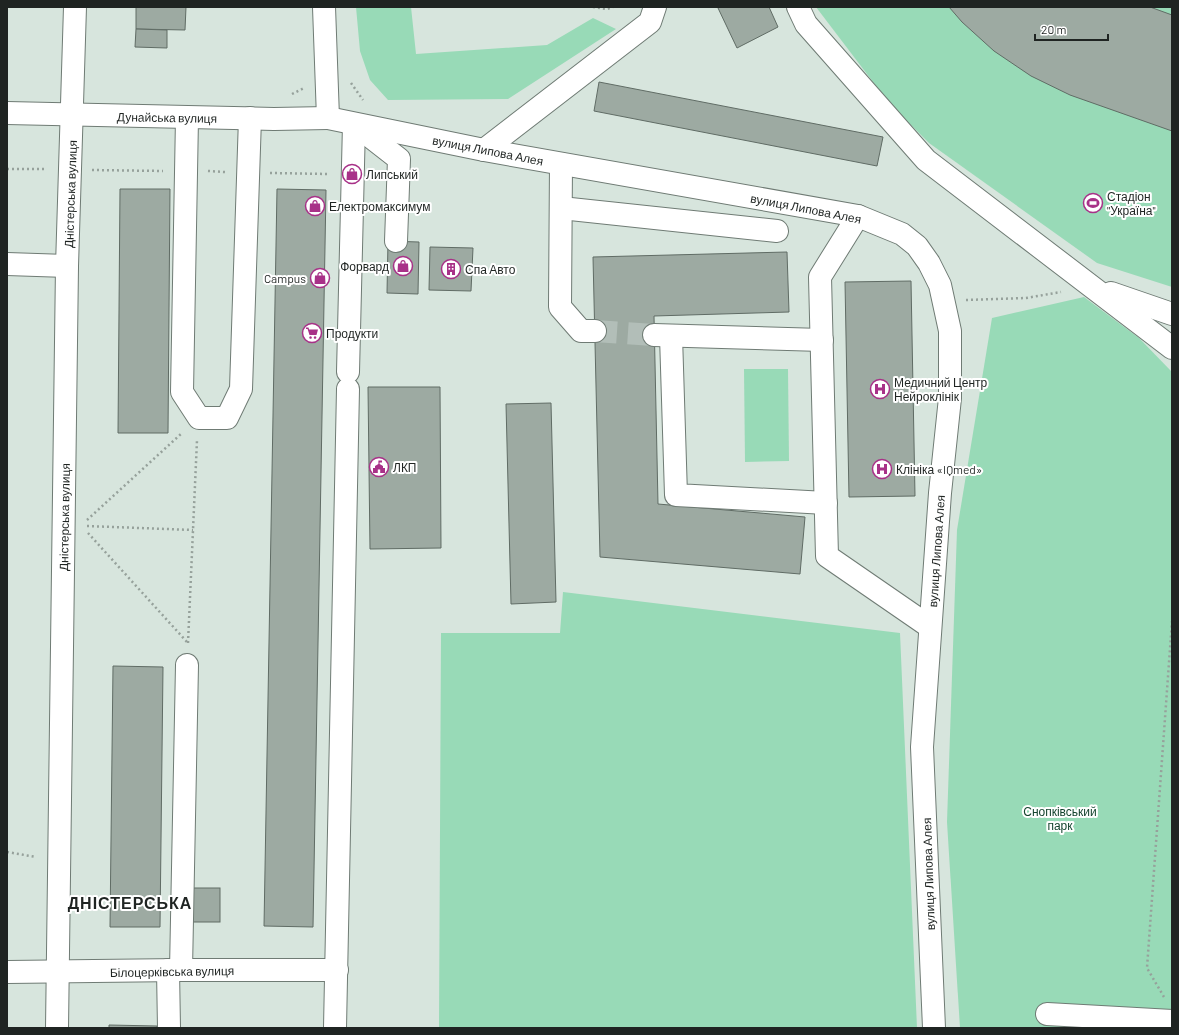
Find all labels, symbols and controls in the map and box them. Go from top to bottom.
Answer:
scale bar [1035,16,1108,42]
text: 20 m [1041,22,1067,36]
street label: Дунайська вулиця [117,109,217,126]
street label: вулиця Липова Алея [431,132,545,169]
street label: Дністерська вулиця [61,140,80,248]
shop icon: Липський [341,163,363,185]
place label: Липський [366,167,418,181]
place label: Стадіон "Україна" [1107,189,1156,218]
street label: вулиця Липова Алея [749,190,863,227]
sports icon: Стадіон "Україна" [1082,192,1104,214]
shop icon: Електромаксимум [304,195,326,217]
place label: Електромаксимум [329,199,430,214]
shop icon: Форвард [392,255,414,277]
building icon: Спа Авто [440,258,462,280]
place label: Форвард [340,259,389,274]
place label: Спа Авто [465,262,516,276]
shop icon: Campus [309,267,331,289]
place label: Campus [264,271,306,285]
supermarket icon: Продукти [301,322,323,344]
place label: Продукти [326,326,378,341]
place label: Медичний Центр Нейроклінік [894,375,988,404]
hospital icon: Медичний Центр Нейроклінік [869,378,891,400]
public building icon: ЛКП [368,456,390,478]
hospital icon: Клініка «IQmed» [871,458,893,480]
place label: ЛКП [393,460,417,474]
place label: Клініка «IQmed» [896,462,982,476]
street label: Дністерська вулиця [56,463,73,571]
street label: вулиця Липова Алея [925,494,948,608]
park label: Снопківський парк [1023,804,1097,833]
street label: вулиця Липова Алея [919,817,938,930]
district label: ДНІСТЕРСЬКА [68,893,192,912]
street label: Білоцерківська вулиця [110,963,234,980]

